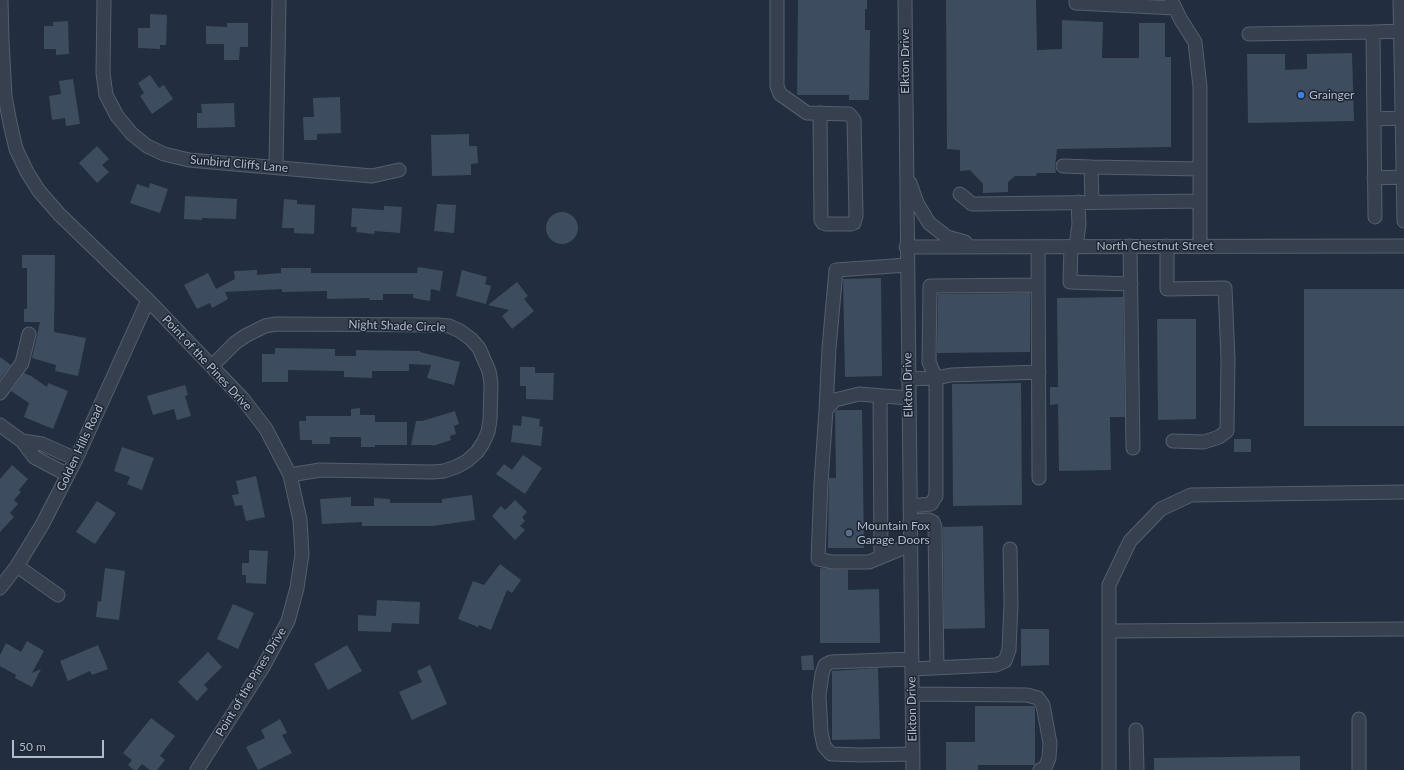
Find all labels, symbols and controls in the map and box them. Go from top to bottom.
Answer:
street label: Elkton Drive [898,28,912,94]
place label: Grainger [1309,88,1354,102]
marker: Grainger [1296,90,1306,100]
street label: Sunbird Cliffs Lane [189,153,289,175]
street label: North Chestnut Street [1096,239,1214,253]
street label: Point of the Pines Drive [159,312,255,414]
street label: Night Shade Circle [348,317,446,335]
street label: Elkton Drive [900,352,916,418]
street label: Golden Hills Road [54,403,106,493]
place label: Mountain Fox Garage Doors [857,519,930,547]
marker: Mountain Fox Garage Doors [844,528,854,538]
street label: Point of the Pines Drive [213,625,289,739]
street label: Elkton Drive [904,676,920,742]
scale bar [14,732,106,758]
text: 50 m [19,739,46,754]

